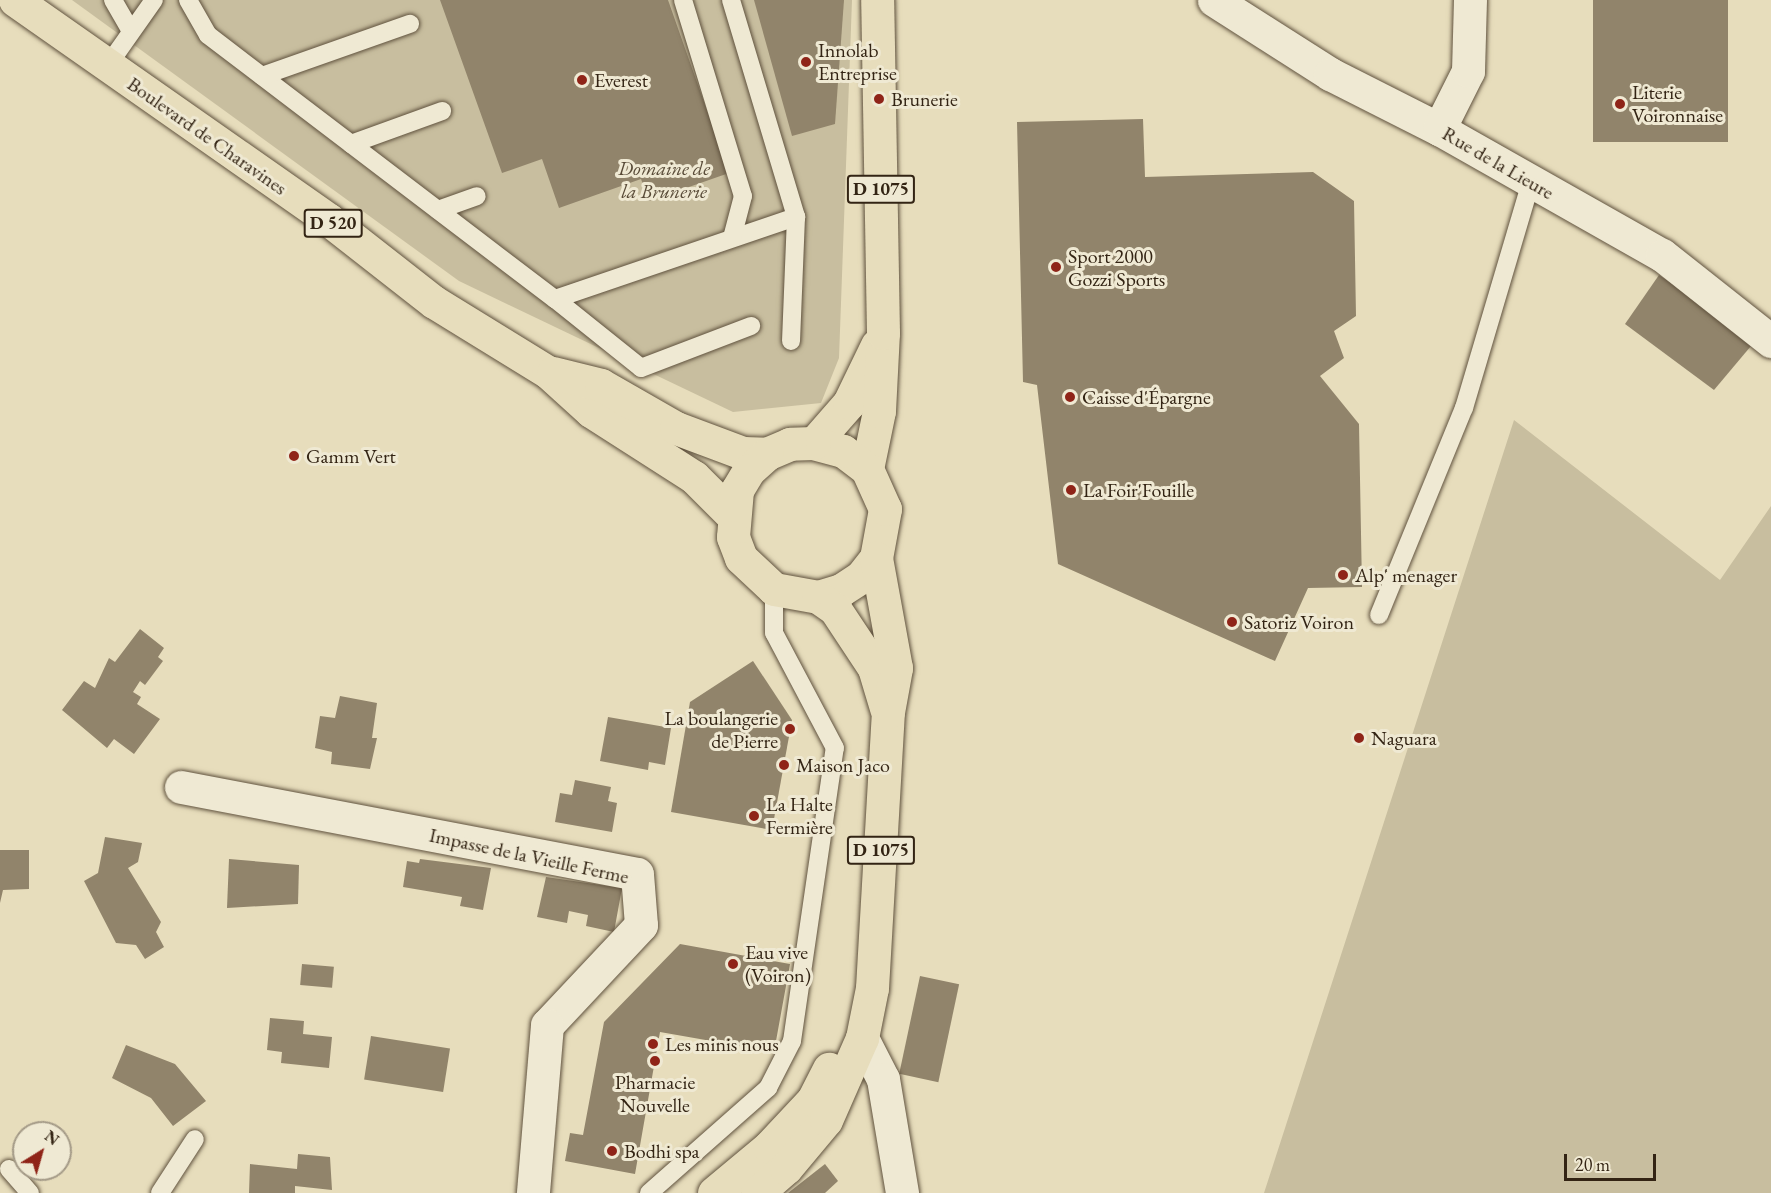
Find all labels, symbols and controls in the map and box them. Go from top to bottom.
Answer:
place label: Innolab Entreprise [818,39,897,86]
marker: Innolab Entreprise [799,55,813,69]
place label: Everest [594,68,648,92]
street label: Boulevard de Charavines [123,72,291,200]
marker: Everest [575,73,589,87]
place label: Literie Voironnaise [1632,80,1723,127]
place label: Brunerie [891,87,958,111]
marker: Brunerie [872,92,886,106]
marker: Literie Voironnaise [1613,97,1627,111]
street label: Rue de la Lieure [1438,121,1558,205]
park label: Domaine de la Brunerie [618,156,710,203]
road number: D 1075 [846,174,916,204]
road number: D 520 [303,208,363,238]
place label: Sport 2000 Gozzi Sports [1068,244,1165,291]
marker: Sport 2000 Gozzi Sports [1049,260,1063,274]
place label: Caisse d'Épargne [1082,385,1211,409]
marker: Caisse d'Épargne [1063,390,1077,404]
place label: Gamm Vert [306,444,396,468]
marker: Gamm Vert [287,449,301,463]
place label: La Foir'Fouille [1083,478,1194,502]
marker: La Foir'Fouille [1064,483,1078,497]
place label: Alp' menager [1355,563,1457,587]
marker: Alp' menager [1336,568,1350,582]
place label: Satoriz Voiron [1244,610,1354,634]
marker: Satoriz Voiron [1225,615,1239,629]
place label: La boulangerie de Pierre [664,706,778,753]
marker: La boulangerie de Pierre [783,722,797,736]
place label: Naguara [1371,726,1437,750]
marker: Naguara [1352,731,1366,745]
place label: Maison Jaco [796,753,890,777]
marker: Maison Jaco [777,758,791,772]
place label: La Halte Fermière [766,792,833,839]
marker: La Halte Fermière [747,809,761,823]
street label: Impasse de la Vieille Ferme [427,823,631,889]
road number: D 1075 [846,835,916,865]
place label: Eau vive (Voiron) [745,940,811,987]
marker: Eau vive (Voiron) [726,957,740,971]
place label: Les minis nous [665,1032,779,1056]
marker: Les minis nous [646,1037,660,1051]
marker: Pharmacie Nouvelle [648,1054,662,1068]
place label: Pharmacie Nouvelle [615,1070,695,1117]
north arrow [12,1121,72,1181]
text: N [40,1126,63,1150]
place label: Bodhi spa [624,1139,699,1163]
scale bar [1567,1142,1658,1180]
marker: Bodhi spa [605,1144,619,1158]
text: 20 m [1575,1153,1610,1176]

